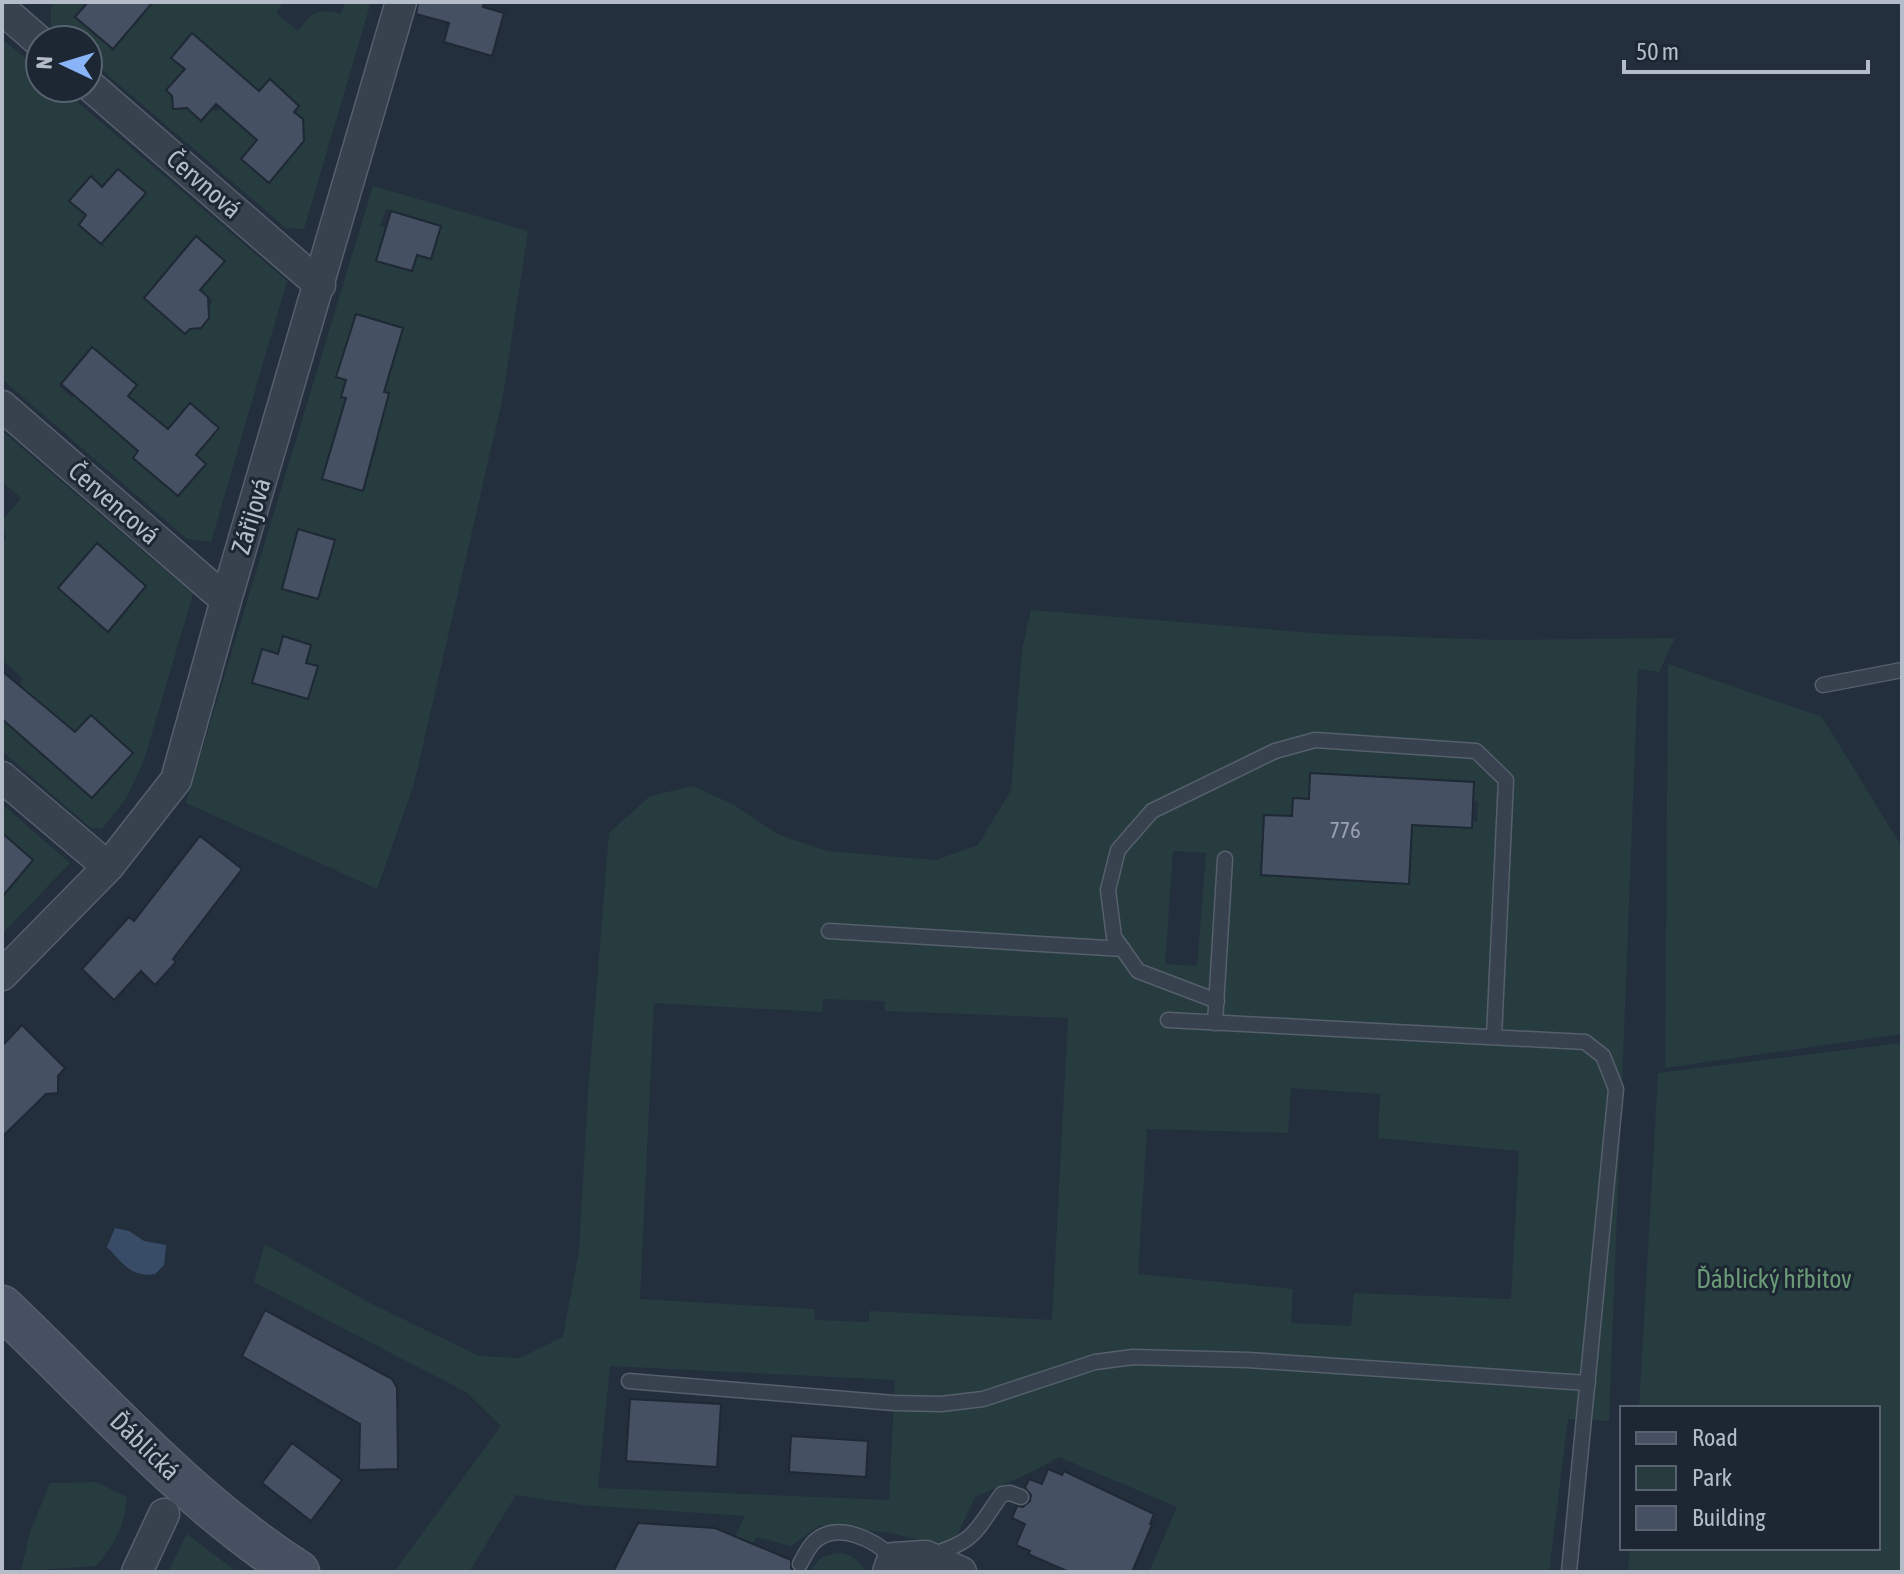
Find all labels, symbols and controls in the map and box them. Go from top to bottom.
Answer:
north arrow [24,24,104,104]
scale bar [1624,24,1868,74]
text: 50 m [1636,38,1679,65]
text: N [31,55,57,70]
street label: Červnová [161,143,247,225]
street label: Červencová [63,456,165,550]
street label: Zářijová [225,474,277,558]
house number: 776 [1329,817,1361,843]
park label: Ďáblický hřbitov [1696,1264,1852,1294]
street label: Ďáblická [104,1406,186,1486]
legend [1620,1406,1880,1550]
text: Road [1692,1424,1738,1451]
text: Park [1692,1464,1733,1491]
text: Building [1692,1504,1766,1531]

